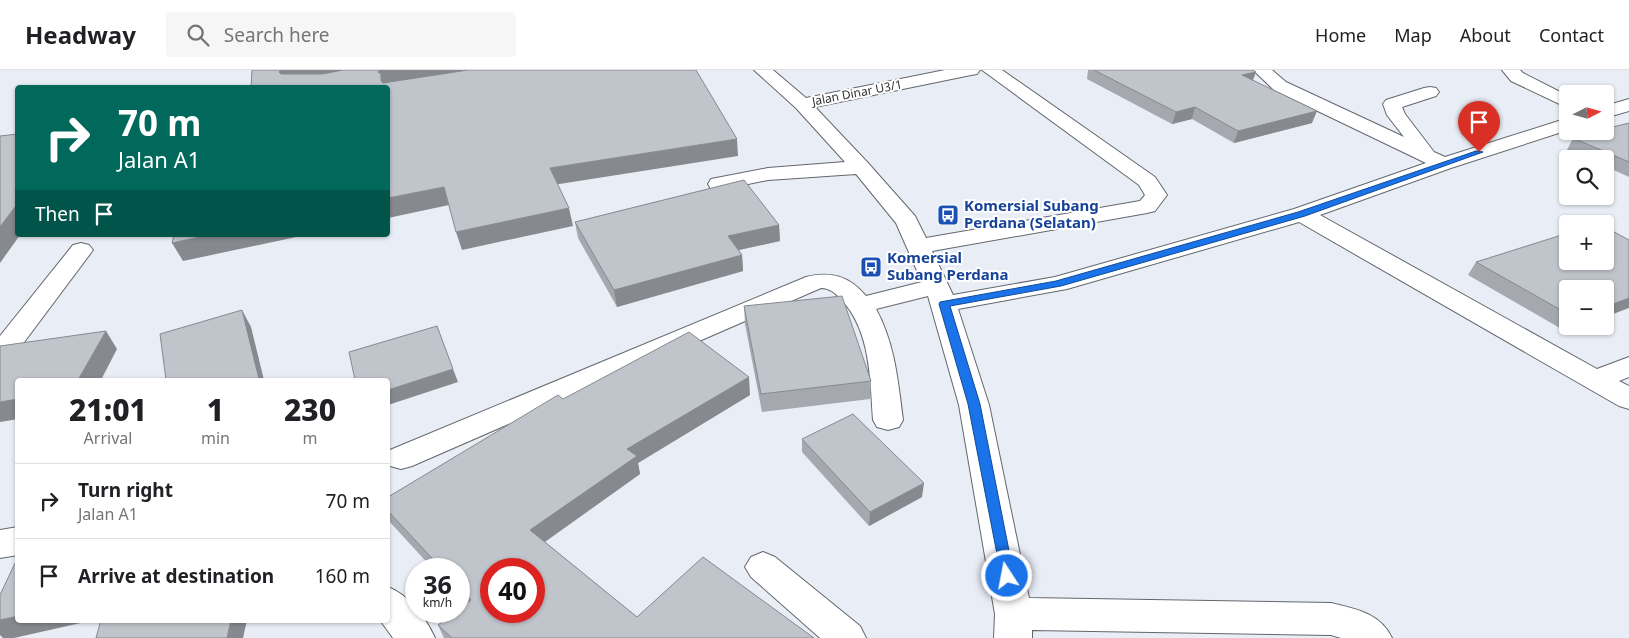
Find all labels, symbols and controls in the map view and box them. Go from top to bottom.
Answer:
search box [166,12,516,57]
text: Headway [25,18,136,51]
icon: search [184,21,212,49]
text: Search here [224,22,330,48]
text: Home [1315,23,1366,47]
text: Map [1394,23,1432,47]
text: About [1460,23,1511,47]
text: Contact [1539,23,1604,47]
street label: Jalan Dinar U3/1 [809,75,903,110]
north arrow [1559,85,1614,140]
map controls [1559,85,1614,335]
text: 70 m [118,99,201,146]
pin [1458,101,1500,152]
icon: right [35,105,100,170]
icon: arrive [1465,108,1493,136]
text: Jalan A1 [118,144,200,174]
button: search [1559,150,1614,205]
place label: Komersial Subang Perdana (Selatan) [964,195,1099,232]
icon: arrive [90,200,118,228]
text: Then [35,201,80,227]
bus stop icon: Komersial Subang Perdana (Selatan) [936,203,960,227]
button: + [1559,215,1614,270]
place label: Komersial Subang Perdana [887,247,1009,284]
bus stop icon: Komersial Subang Perdana [859,255,883,279]
button: − [1559,280,1614,335]
text: 21:01 [69,389,147,430]
text: 1 [207,389,224,430]
text: 230 [284,389,336,430]
text: Arrival [84,427,132,449]
text: min [201,427,230,449]
text: m [302,427,317,449]
text: Turn right [78,477,173,503]
icon: right [35,487,63,515]
text: 70 m [326,488,370,514]
text: Jalan A1 [78,503,138,525]
position arrow [980,549,1032,601]
speed limit sign: 40 [480,558,545,623]
icon: arrive [35,562,63,590]
text: Arrive at destination [78,563,274,589]
text: 160 m [315,563,370,589]
text: 36 [423,567,452,601]
text: km/h [423,594,452,611]

